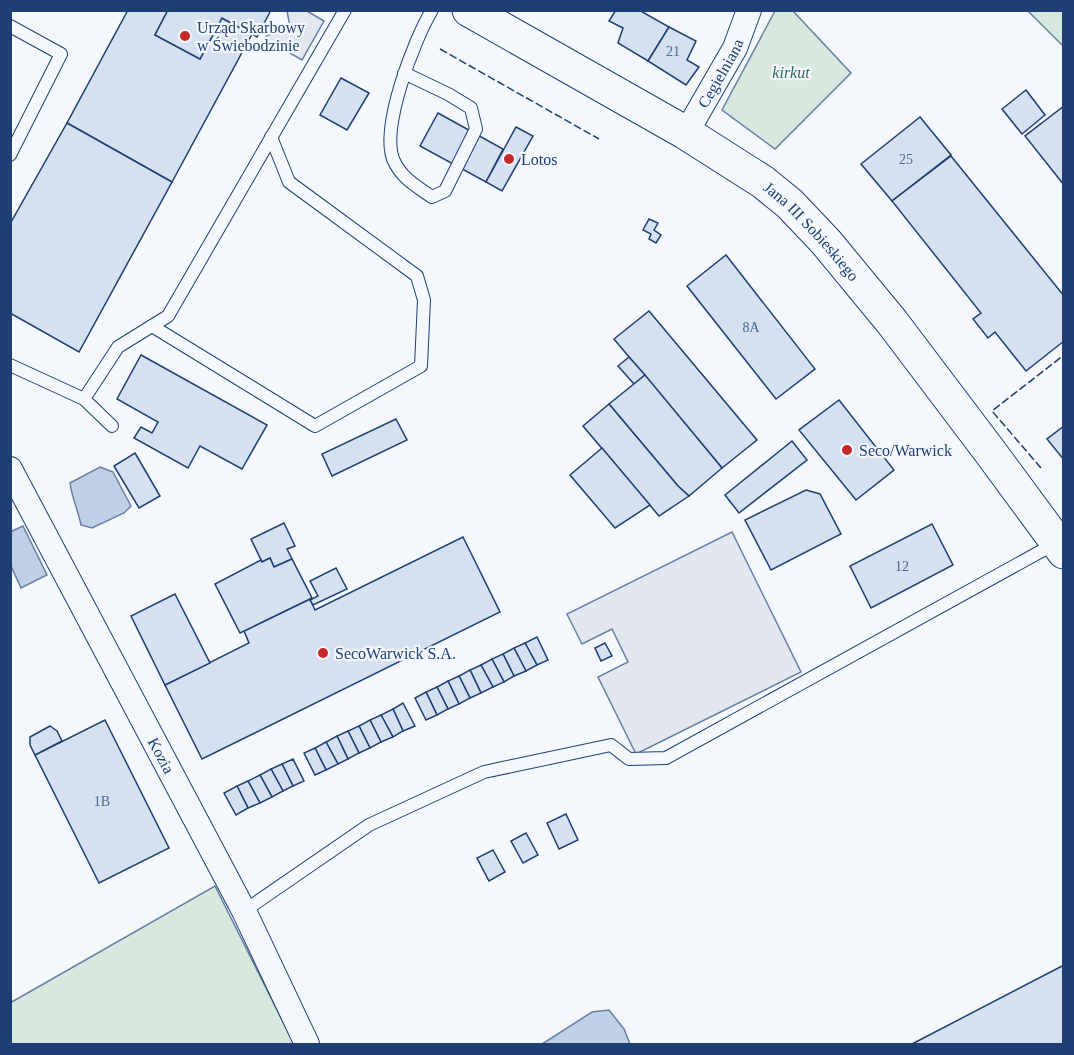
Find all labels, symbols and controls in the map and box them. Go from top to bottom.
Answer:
place label: Urząd Skarbowy w Świebodzinie [197,19,305,54]
marker: Urząd Skarbowy w Świebodzinie [178,29,192,43]
street label: Cegielniana [694,37,746,111]
house number: 21 [666,44,680,59]
park label: kirkut [772,64,810,81]
place label: Lotos [521,151,557,168]
marker: Lotos [502,152,516,166]
house number: 25 [899,152,913,167]
street label: Jana III Sobieskiego [761,178,863,284]
house number: 8A [742,320,760,335]
place label: Seco/Warwick [859,442,952,459]
marker: Seco/Warwick [840,443,854,457]
house number: 12 [895,559,909,574]
place label: SecoWarwick S.A. [335,645,456,662]
marker: SecoWarwick S.A. [316,646,330,660]
street label: Kozia [145,734,178,776]
house number: 1B [94,794,110,809]

